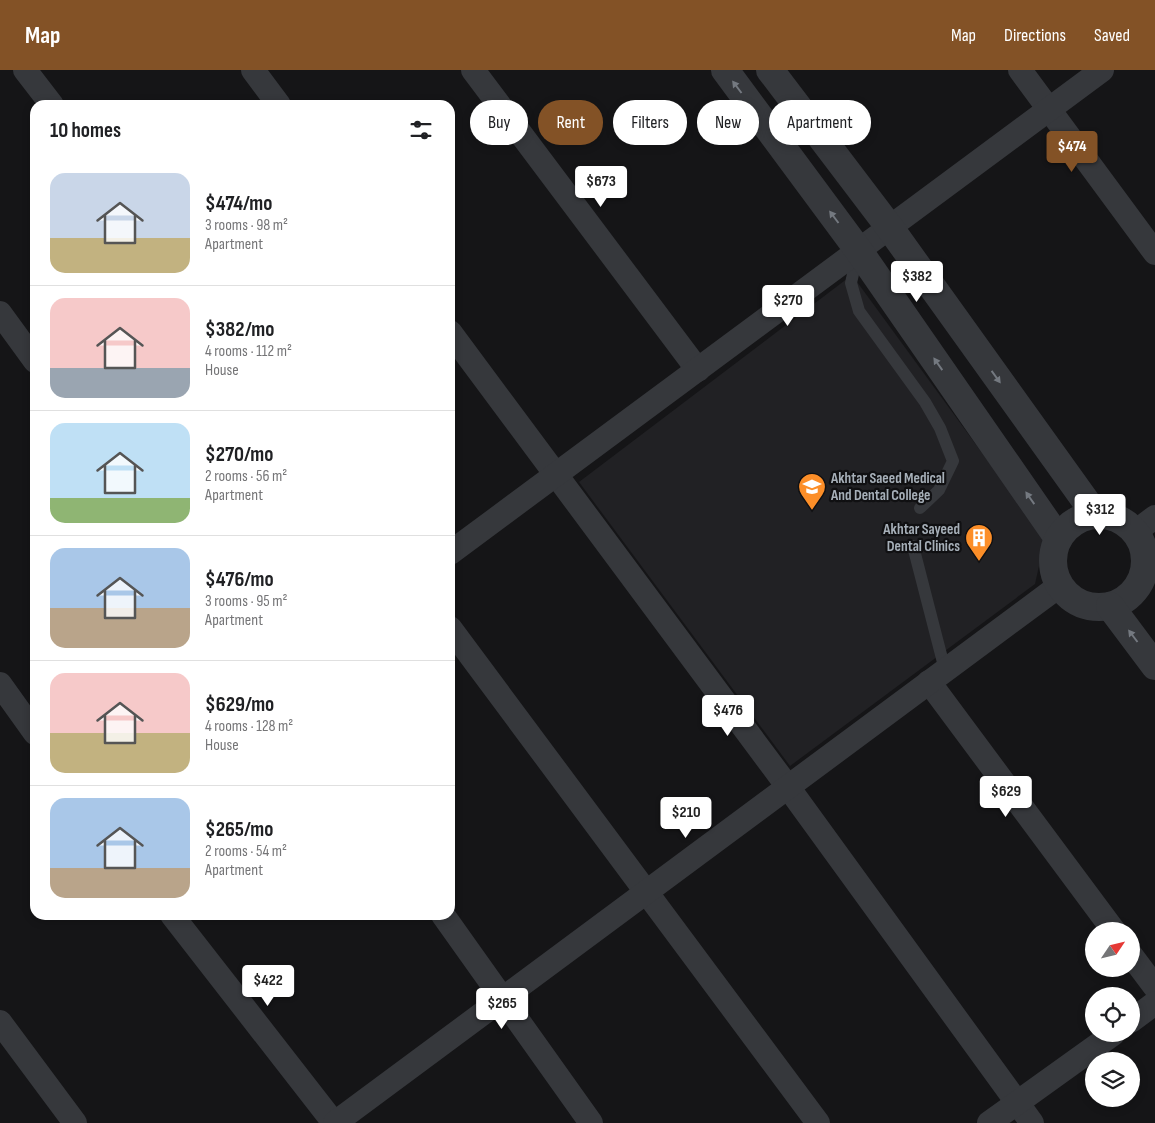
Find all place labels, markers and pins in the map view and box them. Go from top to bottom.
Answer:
pin: $474 [1042,131,1102,173]
pin: $673 [571,166,631,208]
pin: $382 [887,260,947,303]
pin: $270 [758,284,818,327]
place label: Akhtar Saeed Medical And Dental College [830,469,945,505]
school or university icon: Akhtar Saeed Medical And Dental College [797,472,827,511]
pin: $312 [1070,494,1130,536]
place label: Akhtar Sayeed Dental Clinics [882,520,960,556]
building icon: Akhtar Sayeed Dental Clinics [964,523,994,562]
pin: $476 [698,694,758,737]
pin: $629 [976,776,1036,818]
pin: $210 [656,796,716,839]
pin: $422 [238,964,298,1007]
pin: $265 [472,988,532,1030]

